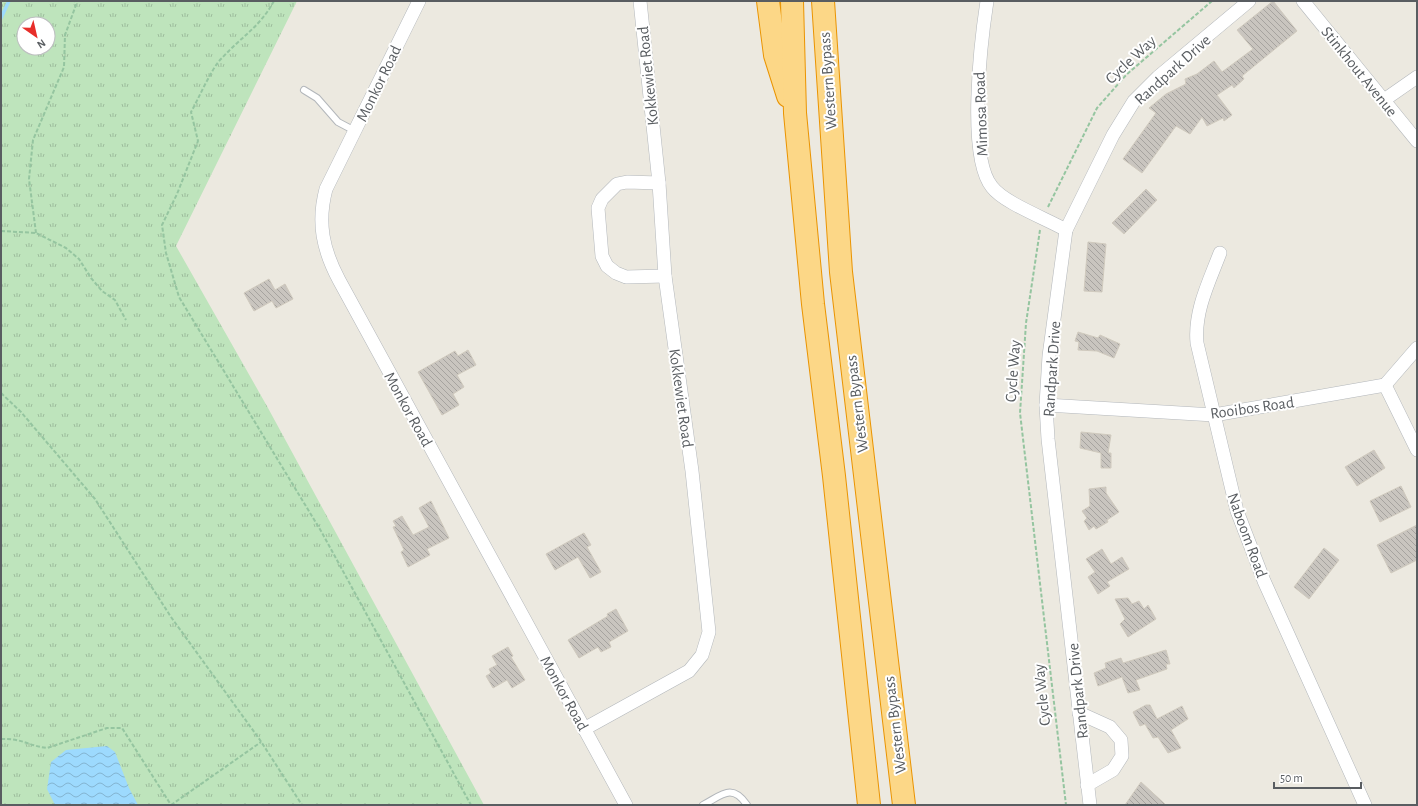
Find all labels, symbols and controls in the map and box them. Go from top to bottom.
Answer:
north arrow [16,16,56,56]
street label: Stinkhout Avenue [1318,24,1400,120]
street label: Kokkewiet Road [635,26,661,126]
street label: Western Bypass [817,31,840,130]
street label: Randpark Drive [1132,32,1214,108]
street label: Cycle Way [1102,33,1160,88]
text: N [35,37,48,51]
street label: Monkor Road [354,43,404,124]
street label: Mimosa Road [972,71,990,157]
street label: Randpark Drive [1041,321,1063,418]
street label: Cycle Way [1003,339,1024,403]
street label: Kokkewiet Road [666,348,696,449]
street label: Western Bypass [843,354,872,453]
street label: Monkor Road [381,369,435,449]
street label: Rooibos Road [1209,394,1295,422]
street label: Naboom Road [1224,491,1270,580]
street label: Randpark Drive [1065,642,1091,740]
street label: Monkor Road [537,653,591,733]
street label: Cycle Way [1031,663,1054,727]
street label: Western Bypass [881,675,910,774]
scale bar [1274,764,1361,790]
text: 50 m [1280,772,1303,784]

